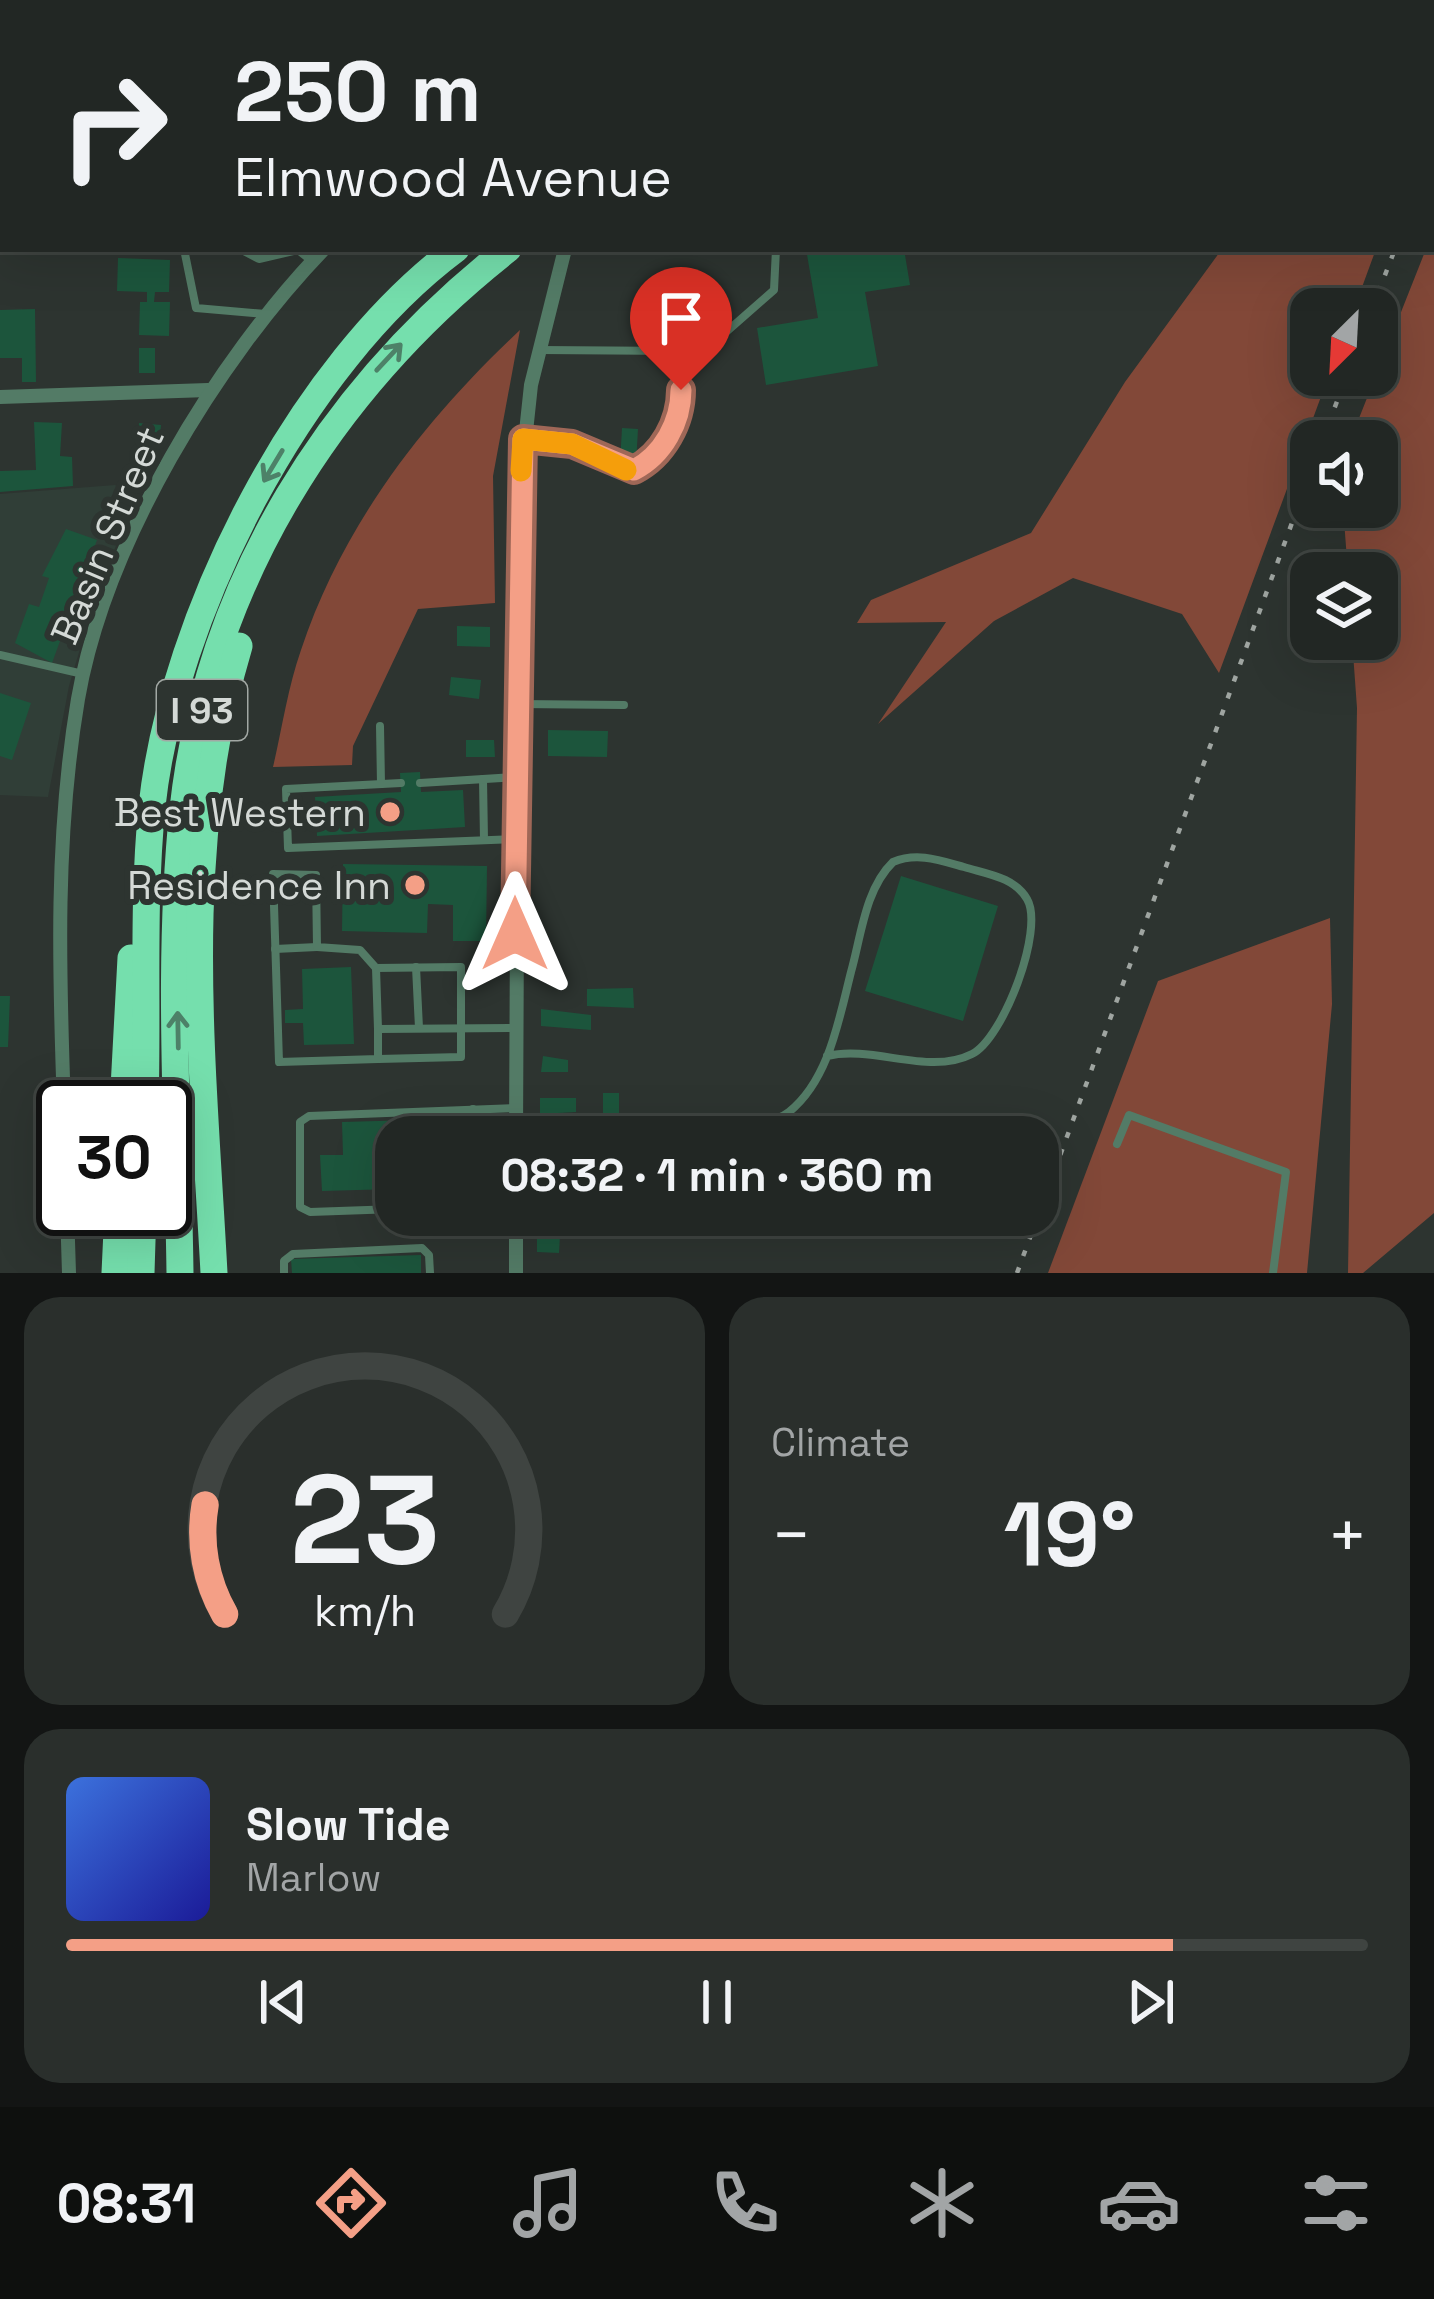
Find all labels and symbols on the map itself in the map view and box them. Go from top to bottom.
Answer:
pin [630,267,732,390]
north arrow [1290,288,1398,396]
one-way arrow [375,343,403,373]
street label: Basin Street [40,419,175,651]
one-way arrow [261,448,285,482]
road number: I 93 [157,680,247,740]
place label: Best Western [114,788,366,837]
marker: Best Western [377,799,403,825]
place label: Residence Inn [127,861,391,910]
position arrow [452,871,578,997]
marker: Residence Inn [402,872,428,898]
one-way arrow [166,1011,189,1050]
speed limit sign: 30 [36,1080,192,1236]

